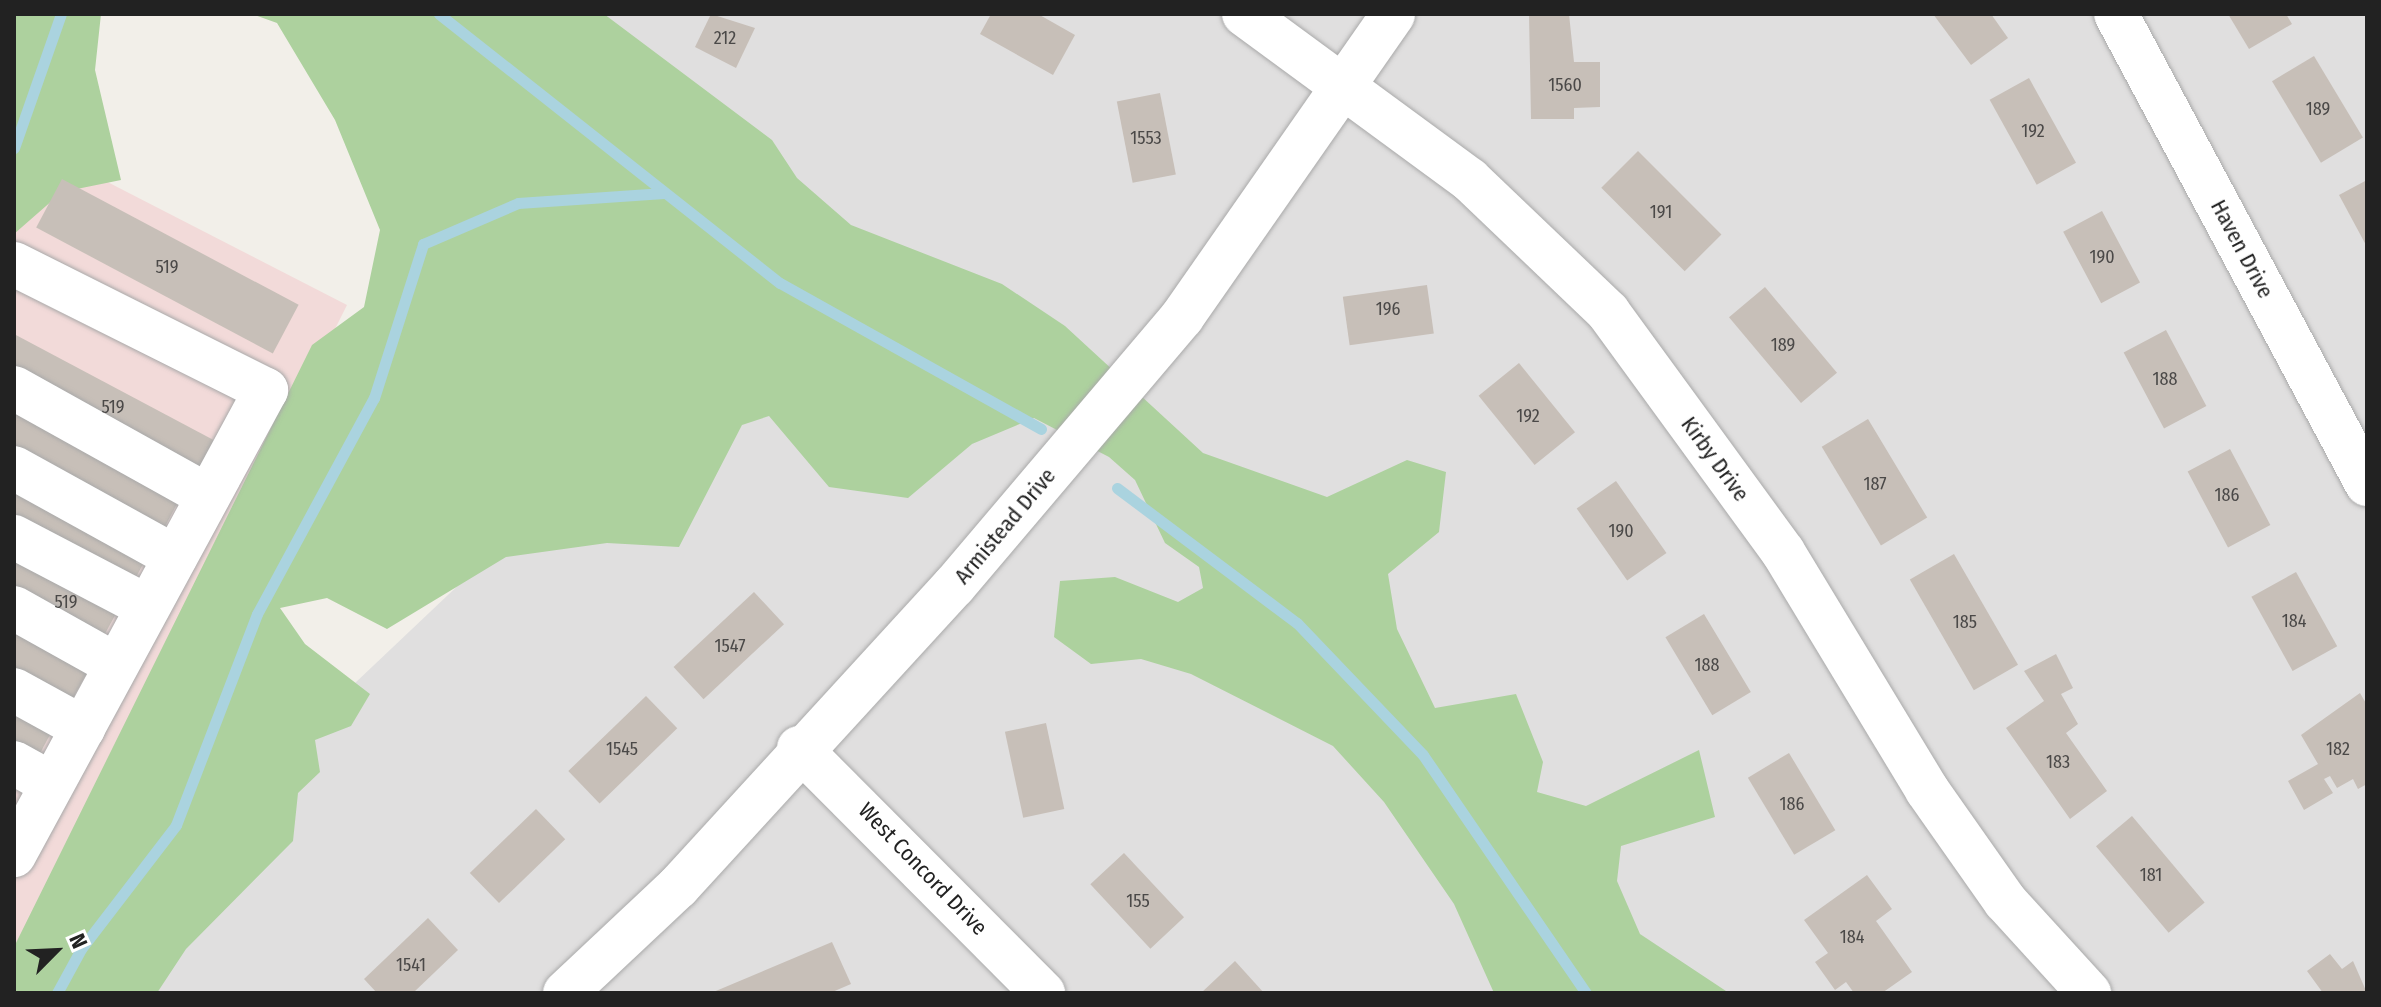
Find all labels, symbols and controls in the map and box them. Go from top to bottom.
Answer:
house number: 212 [714,27,736,49]
house number: 1560 [1548,74,1582,96]
house number: 189 [2306,98,2330,120]
house number: 192 [2021,120,2045,142]
house number: 1553 [1130,127,1162,149]
street label: Haven Drive [2205,195,2279,303]
house number: 191 [1650,201,1672,223]
house number: 190 [2089,246,2115,268]
house number: 519 [155,256,179,278]
house number: 196 [1376,298,1400,320]
house number: 189 [1771,334,1795,356]
house number: 188 [2152,368,2178,390]
house number: 519 [101,396,125,418]
house number: 192 [1516,405,1540,427]
street label: Kirby Drive [1676,412,1754,506]
street label: Armistead Drive [949,463,1061,589]
house number: 187 [1863,473,1887,495]
house number: 186 [2215,484,2239,506]
house number: 190 [1608,520,1634,542]
house number: 519 [54,591,78,613]
house number: 184 [2282,610,2306,632]
house number: 185 [1953,611,1977,633]
house number: 1547 [715,635,745,657]
house number: 188 [1694,654,1720,676]
house number: 1545 [606,738,638,760]
house number: 182 [2326,738,2350,760]
house number: 183 [2046,751,2070,773]
house number: 186 [1780,793,1804,815]
street label: West Concord Drive [853,797,993,941]
house number: 181 [2140,864,2162,886]
house number: 155 [1126,890,1150,912]
north arrow [16,911,96,991]
house number: 184 [1840,926,1864,948]
text: N [63,930,93,953]
house number: 1541 [396,954,426,976]

